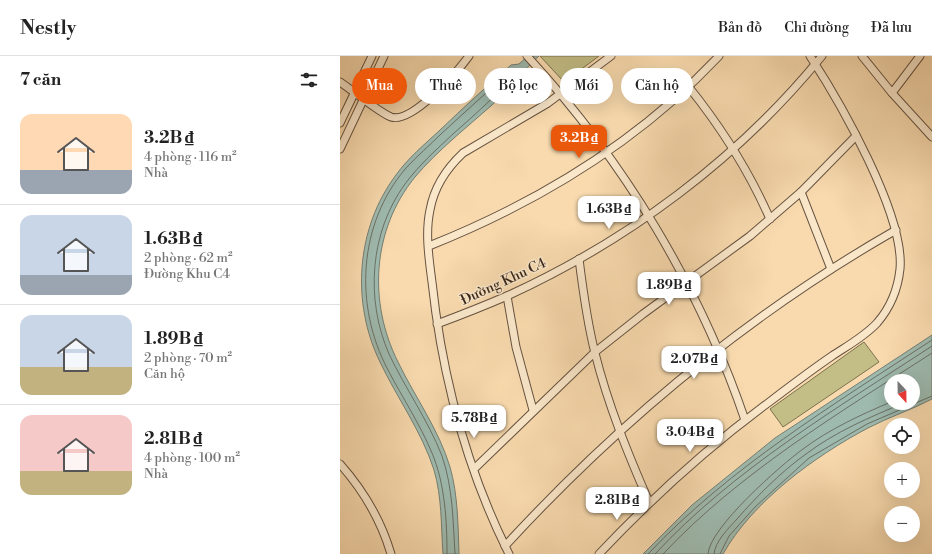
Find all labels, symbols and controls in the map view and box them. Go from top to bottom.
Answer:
text: Nestly [20,16,76,40]
text: Bản đồ [718,19,762,37]
text: Chỉ đường [784,19,849,37]
text: Đã lưu [871,19,912,37]
chip: Mua [352,68,407,104]
chip: Thuê [415,68,476,104]
chip: Bộ lọc [484,68,552,104]
chip: Mới [560,68,613,104]
chip: Căn hộ [621,68,693,104]
text: 7 căn [20,69,61,91]
icon: filters [298,69,320,91]
pin: 3.2B ₫ [546,125,612,159]
text: 3.2B ₫ [144,127,194,149]
icon: home [52,130,100,178]
text: 3.2B ₫ [560,130,598,146]
text: 4 phòng · 116 m² [144,149,237,165]
text: Nhà [144,165,168,181]
pin: 1.63B ₫ [572,196,646,230]
text: 1.63B ₫ [587,201,631,217]
text: 1.63B ₫ [144,228,202,250]
icon: home [52,231,100,279]
text: 2 phòng · 62 m² [144,250,233,266]
street label: Đường Khu C4 [458,254,549,310]
text: Đường Khu C4 [144,266,230,282]
pin: 1.89B ₫ [632,272,706,306]
text: 1.89B ₫ [647,277,691,293]
text: 1.89B ₫ [144,328,203,350]
icon: home [52,331,100,379]
pin: 2.07B ₫ [657,346,731,380]
text: 2 phòng · 70 m² [144,350,232,366]
text: 2.07B ₫ [670,351,718,367]
text: Căn hộ [144,366,185,382]
north arrow [884,374,920,410]
map controls [884,374,920,542]
pin: 5.78B ₫ [437,405,511,439]
text: 5.78B ₫ [451,410,497,426]
button: locate [884,418,920,454]
pin: 3.04B ₫ [653,419,727,453]
text: 3.04B ₫ [666,424,714,440]
text: 2.81B ₫ [144,428,202,450]
icon: home [52,431,100,479]
text: 4 phòng · 100 m² [144,450,240,466]
button: + [884,462,920,498]
text: Nhà [144,466,168,482]
pin: 2.81B ₫ [580,487,654,521]
text: 2.81B ₫ [595,492,639,508]
button: − [884,506,920,542]

